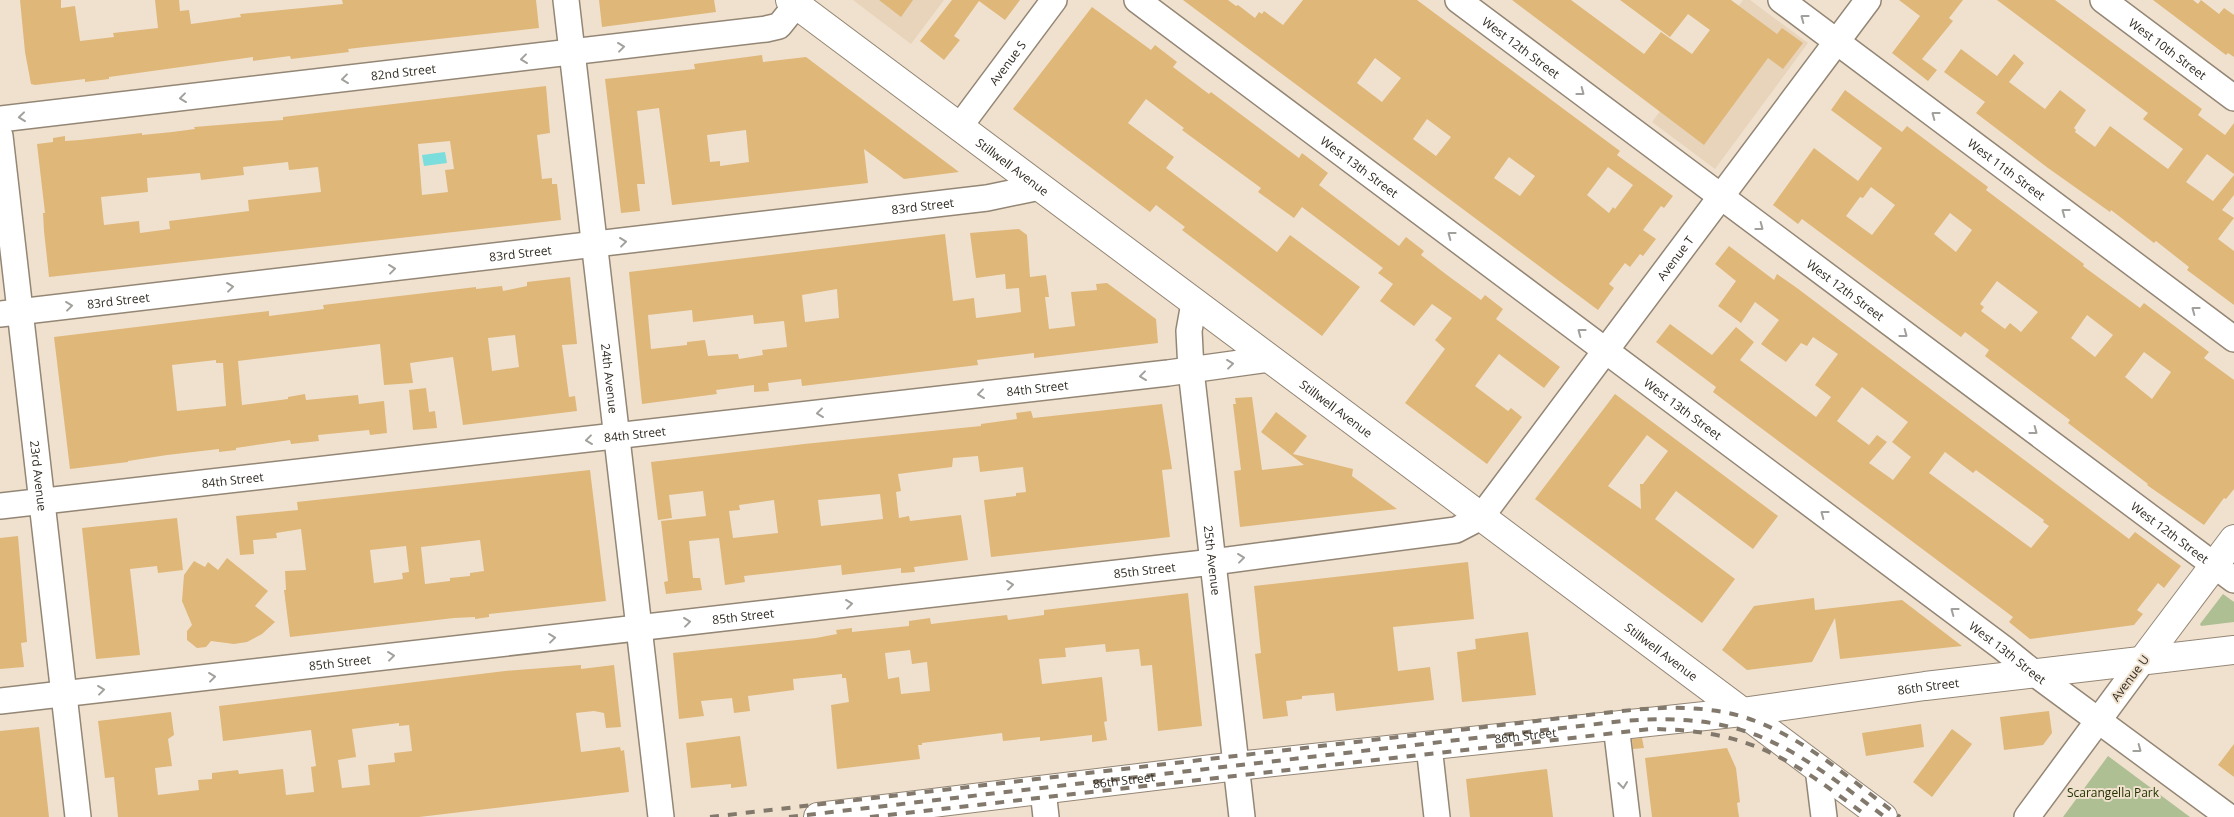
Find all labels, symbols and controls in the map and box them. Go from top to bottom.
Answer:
street label: West 12th Street [1479,13,1564,82]
street label: West 10th Street [2126,14,2210,83]
one-way arrow [1800,15,1810,24]
street label: Avenue S [985,37,1029,88]
one-way arrow [617,42,625,53]
one-way arrow [519,53,527,64]
street label: 82nd Street [370,59,437,84]
one-way arrow [341,73,349,84]
one-way arrow [1575,87,1584,95]
one-way arrow [179,92,187,103]
one-way arrow [18,111,26,122]
one-way arrow [1931,112,1941,121]
street label: West 13th Street [1317,132,1402,201]
street label: Stillwell Avenue [973,134,1053,199]
street label: West 11th Street [1964,134,2049,204]
street label: 83rd Street [891,193,955,218]
one-way arrow [2061,209,2071,218]
one-way arrow [1754,221,1763,229]
one-way arrow [1447,232,1457,241]
street label: Avenue T [1653,232,1698,284]
one-way arrow [619,237,627,248]
street label: 83rd Street [488,241,553,265]
street label: West 12th Street [1803,255,1888,324]
one-way arrow [388,264,396,275]
one-way arrow [227,282,235,293]
street label: 83rd Street [86,288,150,312]
one-way arrow [65,301,73,312]
one-way arrow [2192,307,2201,315]
one-way arrow [1898,328,1908,337]
one-way arrow [1578,330,1587,338]
street label: 24th Avenue [598,343,623,415]
one-way arrow [1227,359,1235,370]
one-way arrow [1138,370,1146,381]
street label: West 13th Street [1641,374,1725,443]
street label: Stillwell Avenue [1296,375,1376,441]
street label: 84th Street [1005,376,1069,400]
one-way arrow [977,388,985,399]
one-way arrow [816,407,824,418]
street label: 84th Street [603,422,667,446]
one-way arrow [2028,425,2038,434]
one-way arrow [585,434,593,445]
street label: 23rd Avenue [26,440,51,512]
street label: 84th Street [201,468,264,491]
street label: West 12th Street [2128,498,2212,567]
one-way arrow [1821,511,1830,519]
street label: 25th Avenue [1200,524,1225,596]
one-way arrow [1237,553,1245,564]
street label: 85th Street [1113,558,1176,582]
one-way arrow [1006,580,1014,591]
one-way arrow [845,599,853,610]
street label: 85th Street [711,604,775,628]
one-way arrow [1950,608,1960,617]
one-way arrow [684,617,692,628]
street label: West 13th Street [1966,617,2050,688]
street label: Stillwell Avenue [1622,619,1702,684]
one-way arrow [549,633,557,644]
street label: 85th Street [308,650,372,674]
one-way arrow [387,651,395,662]
street label: Avenue U [2107,651,2153,705]
one-way arrow [208,672,216,683]
street label: 86th Street [1896,674,1960,698]
one-way arrow [97,685,105,696]
street label: 86th Street [1493,723,1557,747]
one-way arrow [2132,743,2142,752]
street label: 86th Street [1092,768,1156,792]
one-way arrow [1617,781,1628,789]
park label: Scarangella Park [2067,784,2160,801]

